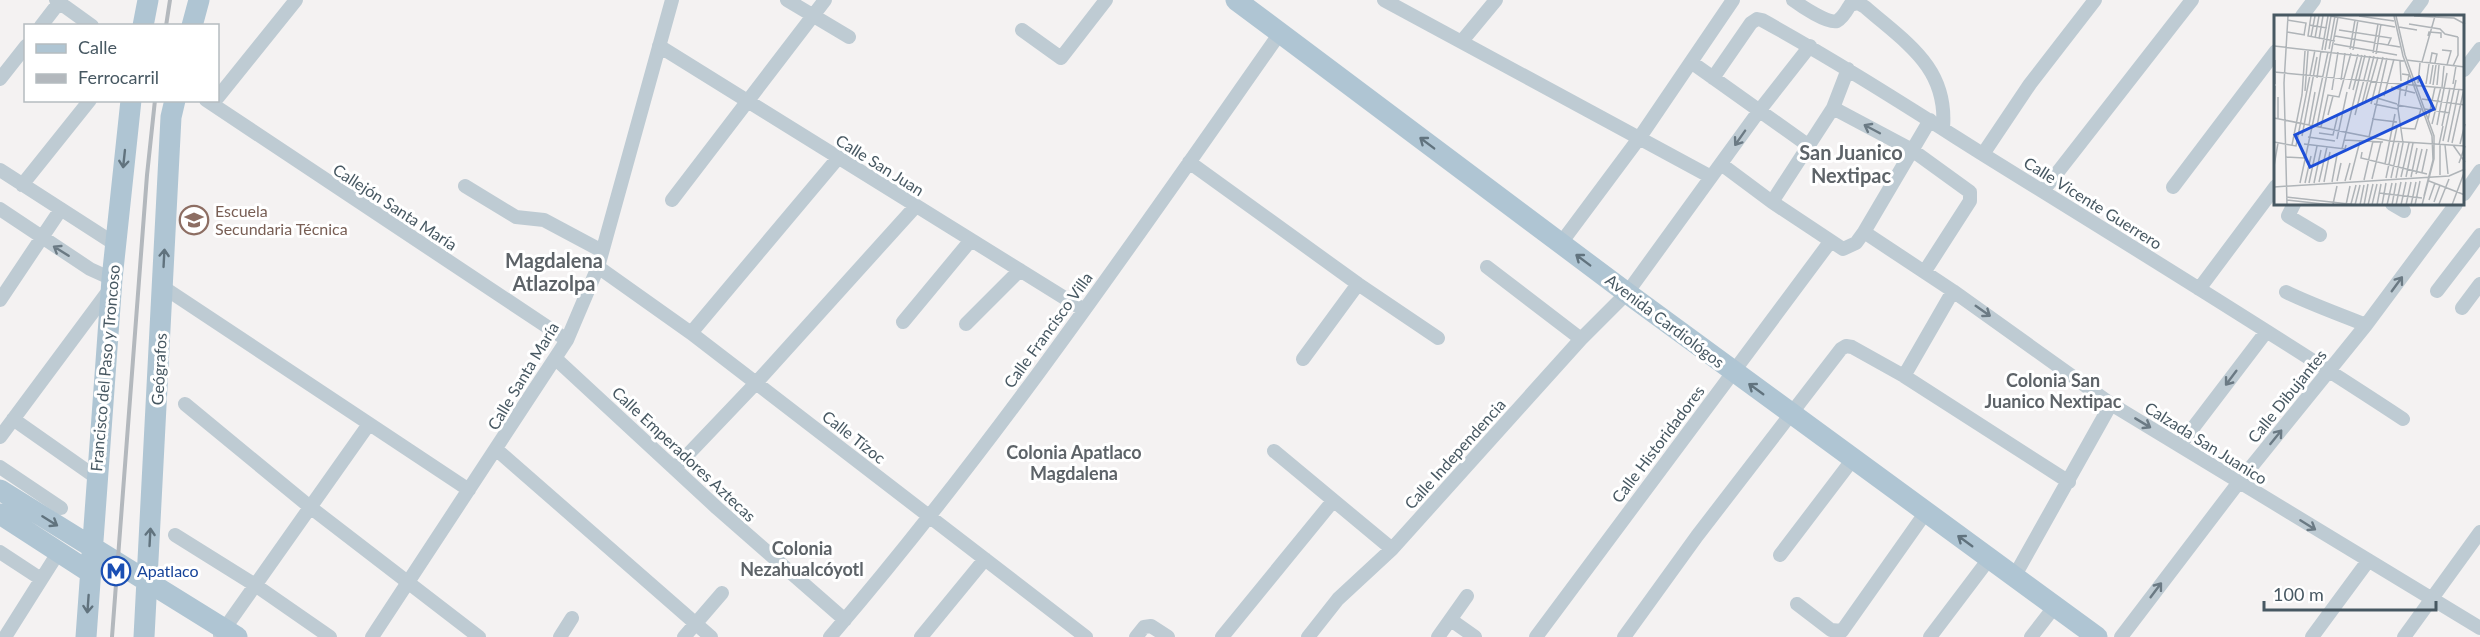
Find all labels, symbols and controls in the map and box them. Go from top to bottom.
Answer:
inset map [2274,15,2465,206]
legend [24,24,219,102]
text: Calle [78,36,117,58]
text: Ferrocarril [78,66,159,88]
one-way arrow [1864,123,1882,134]
one-way arrow [1734,129,1746,145]
street label: Calle San Juan [833,130,928,199]
one-way arrow [1420,136,1436,149]
district label: San Juanico Nextipac [1799,140,1903,187]
one-way arrow [118,148,129,168]
street label: Calle Vicente Guerrero [2021,152,2166,253]
street label: Callejón Santa María [330,159,461,254]
place label: Escuela Secundaria Técnica [215,201,348,238]
school or university icon: Escuela Secundaria Técnica [178,204,210,236]
one-way arrow [53,245,70,257]
district label: Magdalena Atlazolpa [505,248,603,295]
one-way arrow [159,249,170,269]
one-way arrow [1576,253,1592,266]
street label: Francisco del Paso y Troncoso [86,264,123,472]
street label: Calle Francisco Villa [999,268,1096,391]
street label: Avenida Cardiológos [1602,270,1728,371]
one-way arrow [2391,276,2403,292]
one-way arrow [1974,305,1990,317]
street label: Calle Santa María [483,319,562,433]
street label: Geógrafos [147,332,170,406]
street label: Calle Dibujantes [2243,345,2330,446]
district label: Colonia San Juanico Nextipac [1985,369,2122,412]
one-way arrow [2224,370,2237,386]
street label: Calle Historidadores [1607,381,1708,506]
street label: Calle Emperadores Aztecas [609,382,760,525]
one-way arrow [1749,382,1765,395]
street label: Calle Independencia [1400,395,1509,513]
street label: Calzada San Juanico [2142,397,2271,488]
street label: Calle Tízoc [819,406,890,467]
one-way arrow [2134,417,2151,429]
one-way arrow [2269,429,2282,445]
district label: Colonia Apatlaco Magdalena [1006,441,1142,484]
one-way arrow [41,515,58,527]
one-way arrow [2299,519,2316,531]
one-way arrow [144,527,155,547]
one-way arrow [1957,535,1973,547]
district label: Colonia Nezahualcóyotl [740,537,864,580]
metro station icon: Apatlaco [100,555,132,587]
place label: Apatlaco [137,561,199,580]
scale bar [2264,574,2436,612]
one-way arrow [2150,583,2163,599]
text: 100 m [2273,583,2324,605]
one-way arrow [83,594,94,614]

